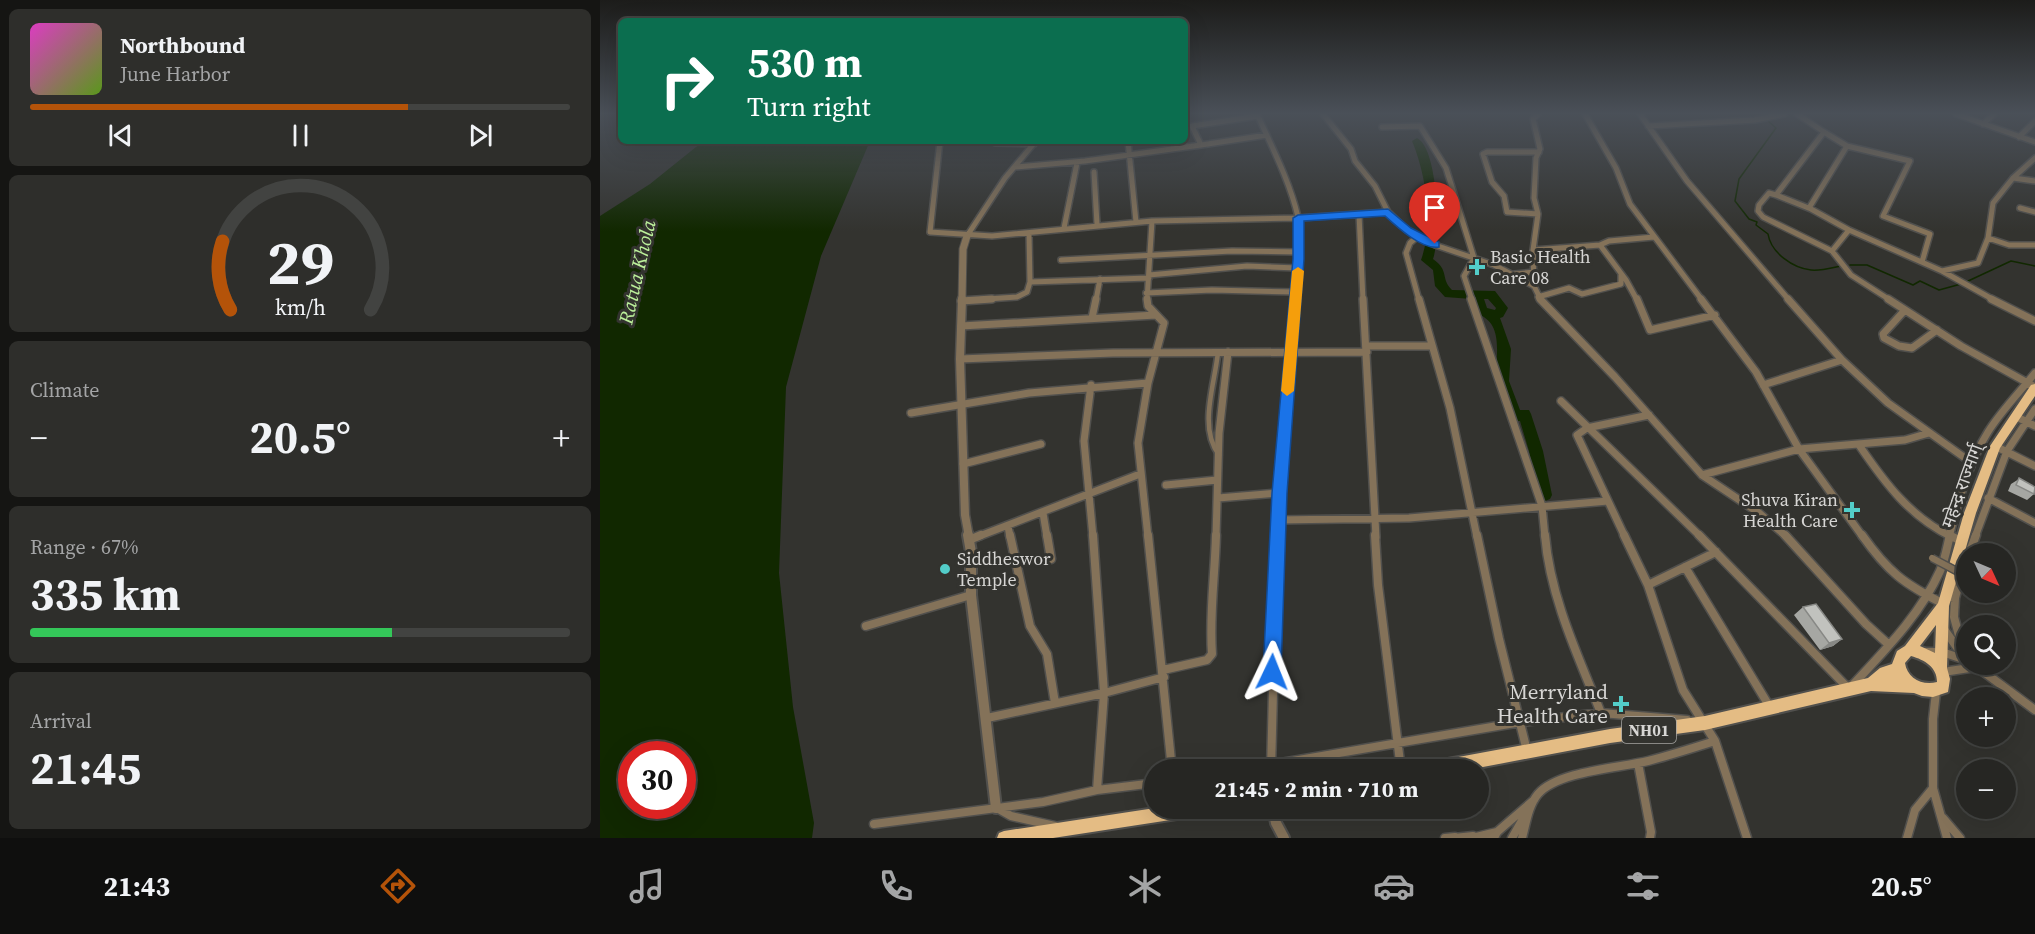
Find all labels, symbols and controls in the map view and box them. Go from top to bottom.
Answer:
text: Northbound [120,30,245,60]
text: 530 m [747,33,862,91]
icon: right [648,42,726,120]
text: June Harbor [120,60,230,88]
text: Turn right [747,88,871,125]
icon: previous [104,119,137,152]
icon: pause [284,119,317,152]
icon: next [464,119,497,152]
pin [1409,182,1460,244]
icon: arrive [1418,191,1451,224]
water label: Ratua Khola [611,217,663,328]
text: 29 [266,219,334,305]
place label: Basic Health Care 08 [1490,244,1591,290]
marker: Basic Health Care 08 [1468,258,1486,276]
text: km/h [274,294,326,323]
text: Climate [30,376,99,404]
text: 20.5° [249,406,351,468]
text: − [30,415,48,460]
text: + [553,415,570,460]
street label: महेन्द्र राज्मार्ग् [1935,438,1989,531]
place label: Shuva Kiran Health Care [1741,487,1838,533]
marker: Shuva Kiran Health Care [1843,501,1861,519]
text: Range · 67% [30,533,139,561]
north arrow [1956,543,2016,603]
map controls [1956,543,2016,819]
place label: Siddheswor Temple [957,546,1051,592]
marker: Siddheswor Temple [938,562,952,576]
text: 335 km [30,563,181,625]
button: search [1956,615,2016,675]
position arrow [1240,640,1304,704]
place label: Merryland Health Care [1497,677,1608,730]
button: + [1956,687,2016,747]
marker: Merryland Health Care [1612,695,1630,713]
text: Arrival [30,707,92,735]
road number: NH01 [1622,717,1676,743]
text: 21:45 [30,737,141,799]
speed limit sign: 30 [618,741,696,819]
button: − [1956,759,2016,819]
text: 21:45 · 2 min · 710 m [1215,774,1418,804]
icon: directions [377,865,419,907]
icon: music [626,865,668,907]
icon: phone [875,865,917,907]
icon: climate [1124,865,1166,907]
icon: car [1373,865,1415,907]
icon: filters [1622,865,1664,907]
text: 21:43 [103,868,170,905]
text: 20.5° [1871,868,1932,905]

